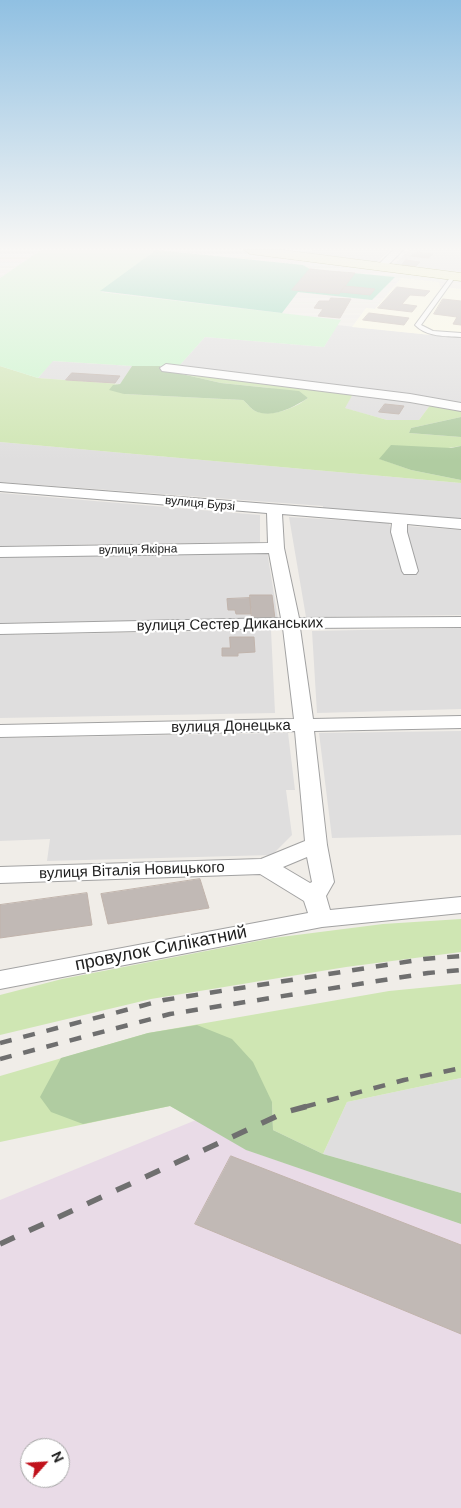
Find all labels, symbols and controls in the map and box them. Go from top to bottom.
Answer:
street label: вулиця Бурзі [164,494,236,514]
street label: вулиця Якірна [99,542,177,558]
street label: вулиця Сестер Диканських [137,614,323,636]
street label: вулиця Донецька [171,717,291,737]
street label: вулиця Віталія Новицького [39,859,225,883]
street label: провулок Силікатний [73,922,249,976]
north arrow [20,1438,70,1488]
text: N [47,1448,68,1465]

